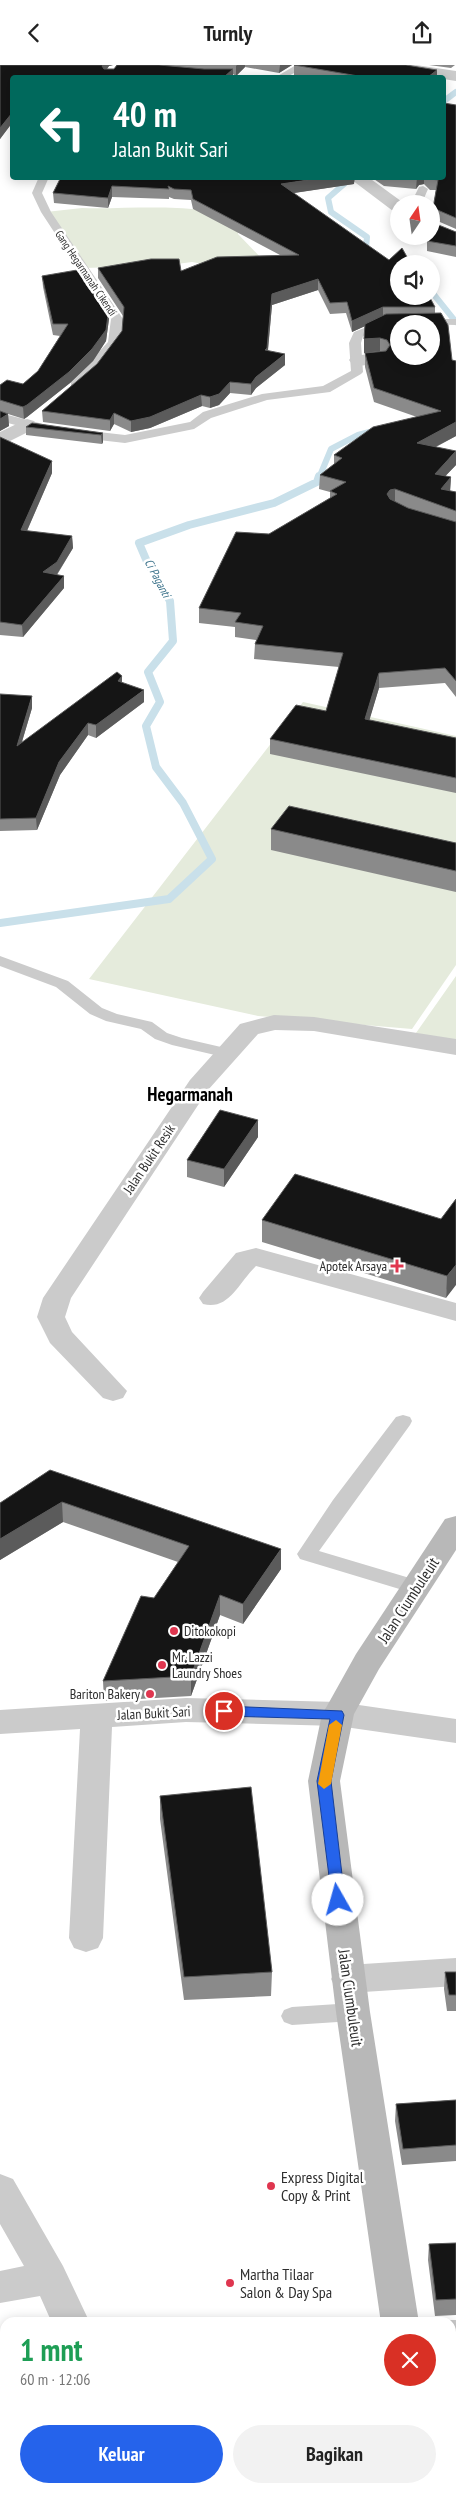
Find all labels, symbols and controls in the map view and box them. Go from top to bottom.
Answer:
icon: back [20,19,48,47]
text: Turnly [204,19,252,47]
icon: share [408,19,436,47]
text: 40 m [113,91,177,137]
icon: left [30,95,95,160]
text: Jalan Bukit Sari [113,135,228,163]
north arrow [390,195,440,245]
map controls [390,195,440,365]
street label: Gang Hegarmanah Cikendi [52,228,120,318]
button: sound [390,255,440,305]
button: search [390,315,440,365]
water label: Ci Paganti [142,556,175,601]
district label: Hegarmanah [147,1082,233,1106]
street label: Jalan Bukit Resik [119,1120,179,1198]
place label: Apotek Arsaya [319,1257,387,1275]
marker: Apotek Arsaya [391,1260,403,1272]
street label: Jalan Ciumbuleuit [372,1553,443,1647]
place label: Ditokokopi [184,1622,236,1640]
marker: Ditokokopi [168,1625,180,1637]
place label: Mr. Lazzi Laundry Shoes [172,1648,242,1682]
marker: Mr. Lazzi Laundry Shoes [156,1659,168,1671]
place label: Bariton Bakery [70,1685,141,1703]
marker: Bariton Bakery [144,1688,156,1700]
pin [203,1690,245,1732]
icon: arrive [210,1697,238,1725]
street label: Jalan Bukit Sari [116,1702,191,1724]
position arrow [311,1873,363,1925]
street label: Jalan Ciumbuleuit [334,1947,368,2049]
place label: Express Digital Copy & Print [281,2167,364,2205]
marker: Express Digital Copy & Print [265,2180,277,2192]
place label: Martha Tilaar Salon & Day Spa [240,2264,332,2302]
marker: Martha Tilaar Salon & Day Spa [224,2277,236,2289]
text: 1 mnt [20,2330,83,2369]
button: close [384,2334,436,2386]
text: 60 m · 12:06 [20,2369,91,2389]
button: Keluar [20,2425,223,2483]
button: Bagikan [233,2425,436,2483]

